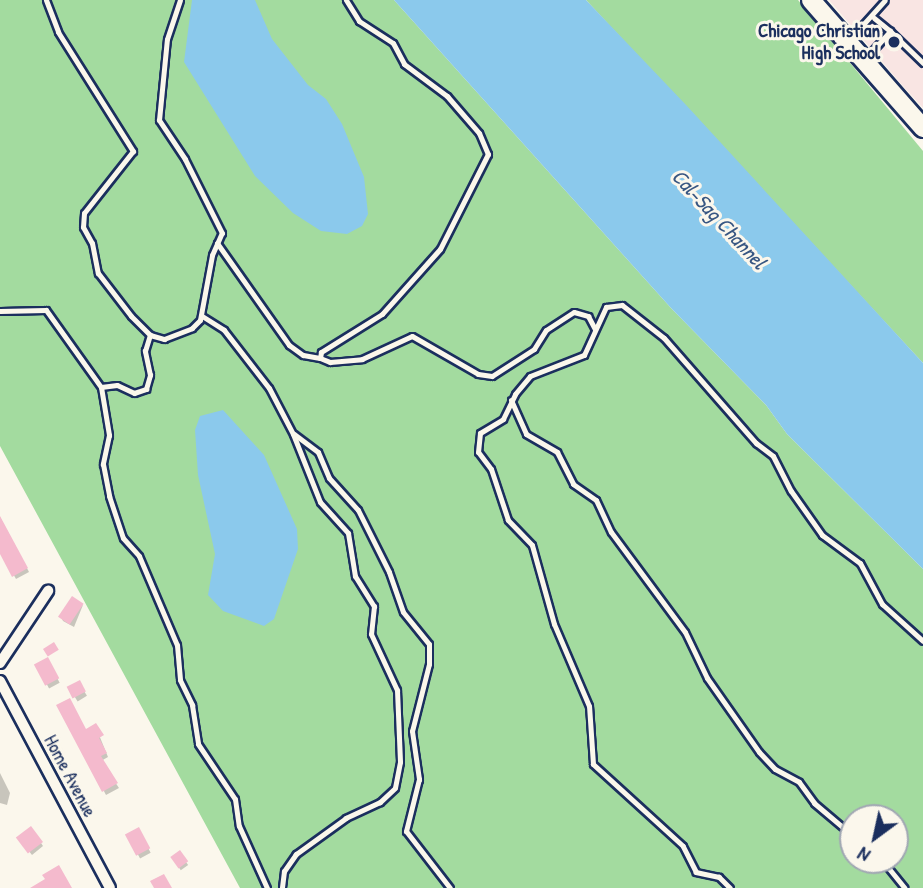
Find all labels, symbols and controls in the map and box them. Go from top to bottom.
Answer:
place label: Chicago Christian High School [758,20,880,64]
marker: Chicago Christian High School [886,34,902,50]
water label: Cal-Sag Channel [666,164,772,274]
street label: Home Avenue [39,731,101,821]
north arrow [839,804,909,874]
text: N [852,841,875,869]

